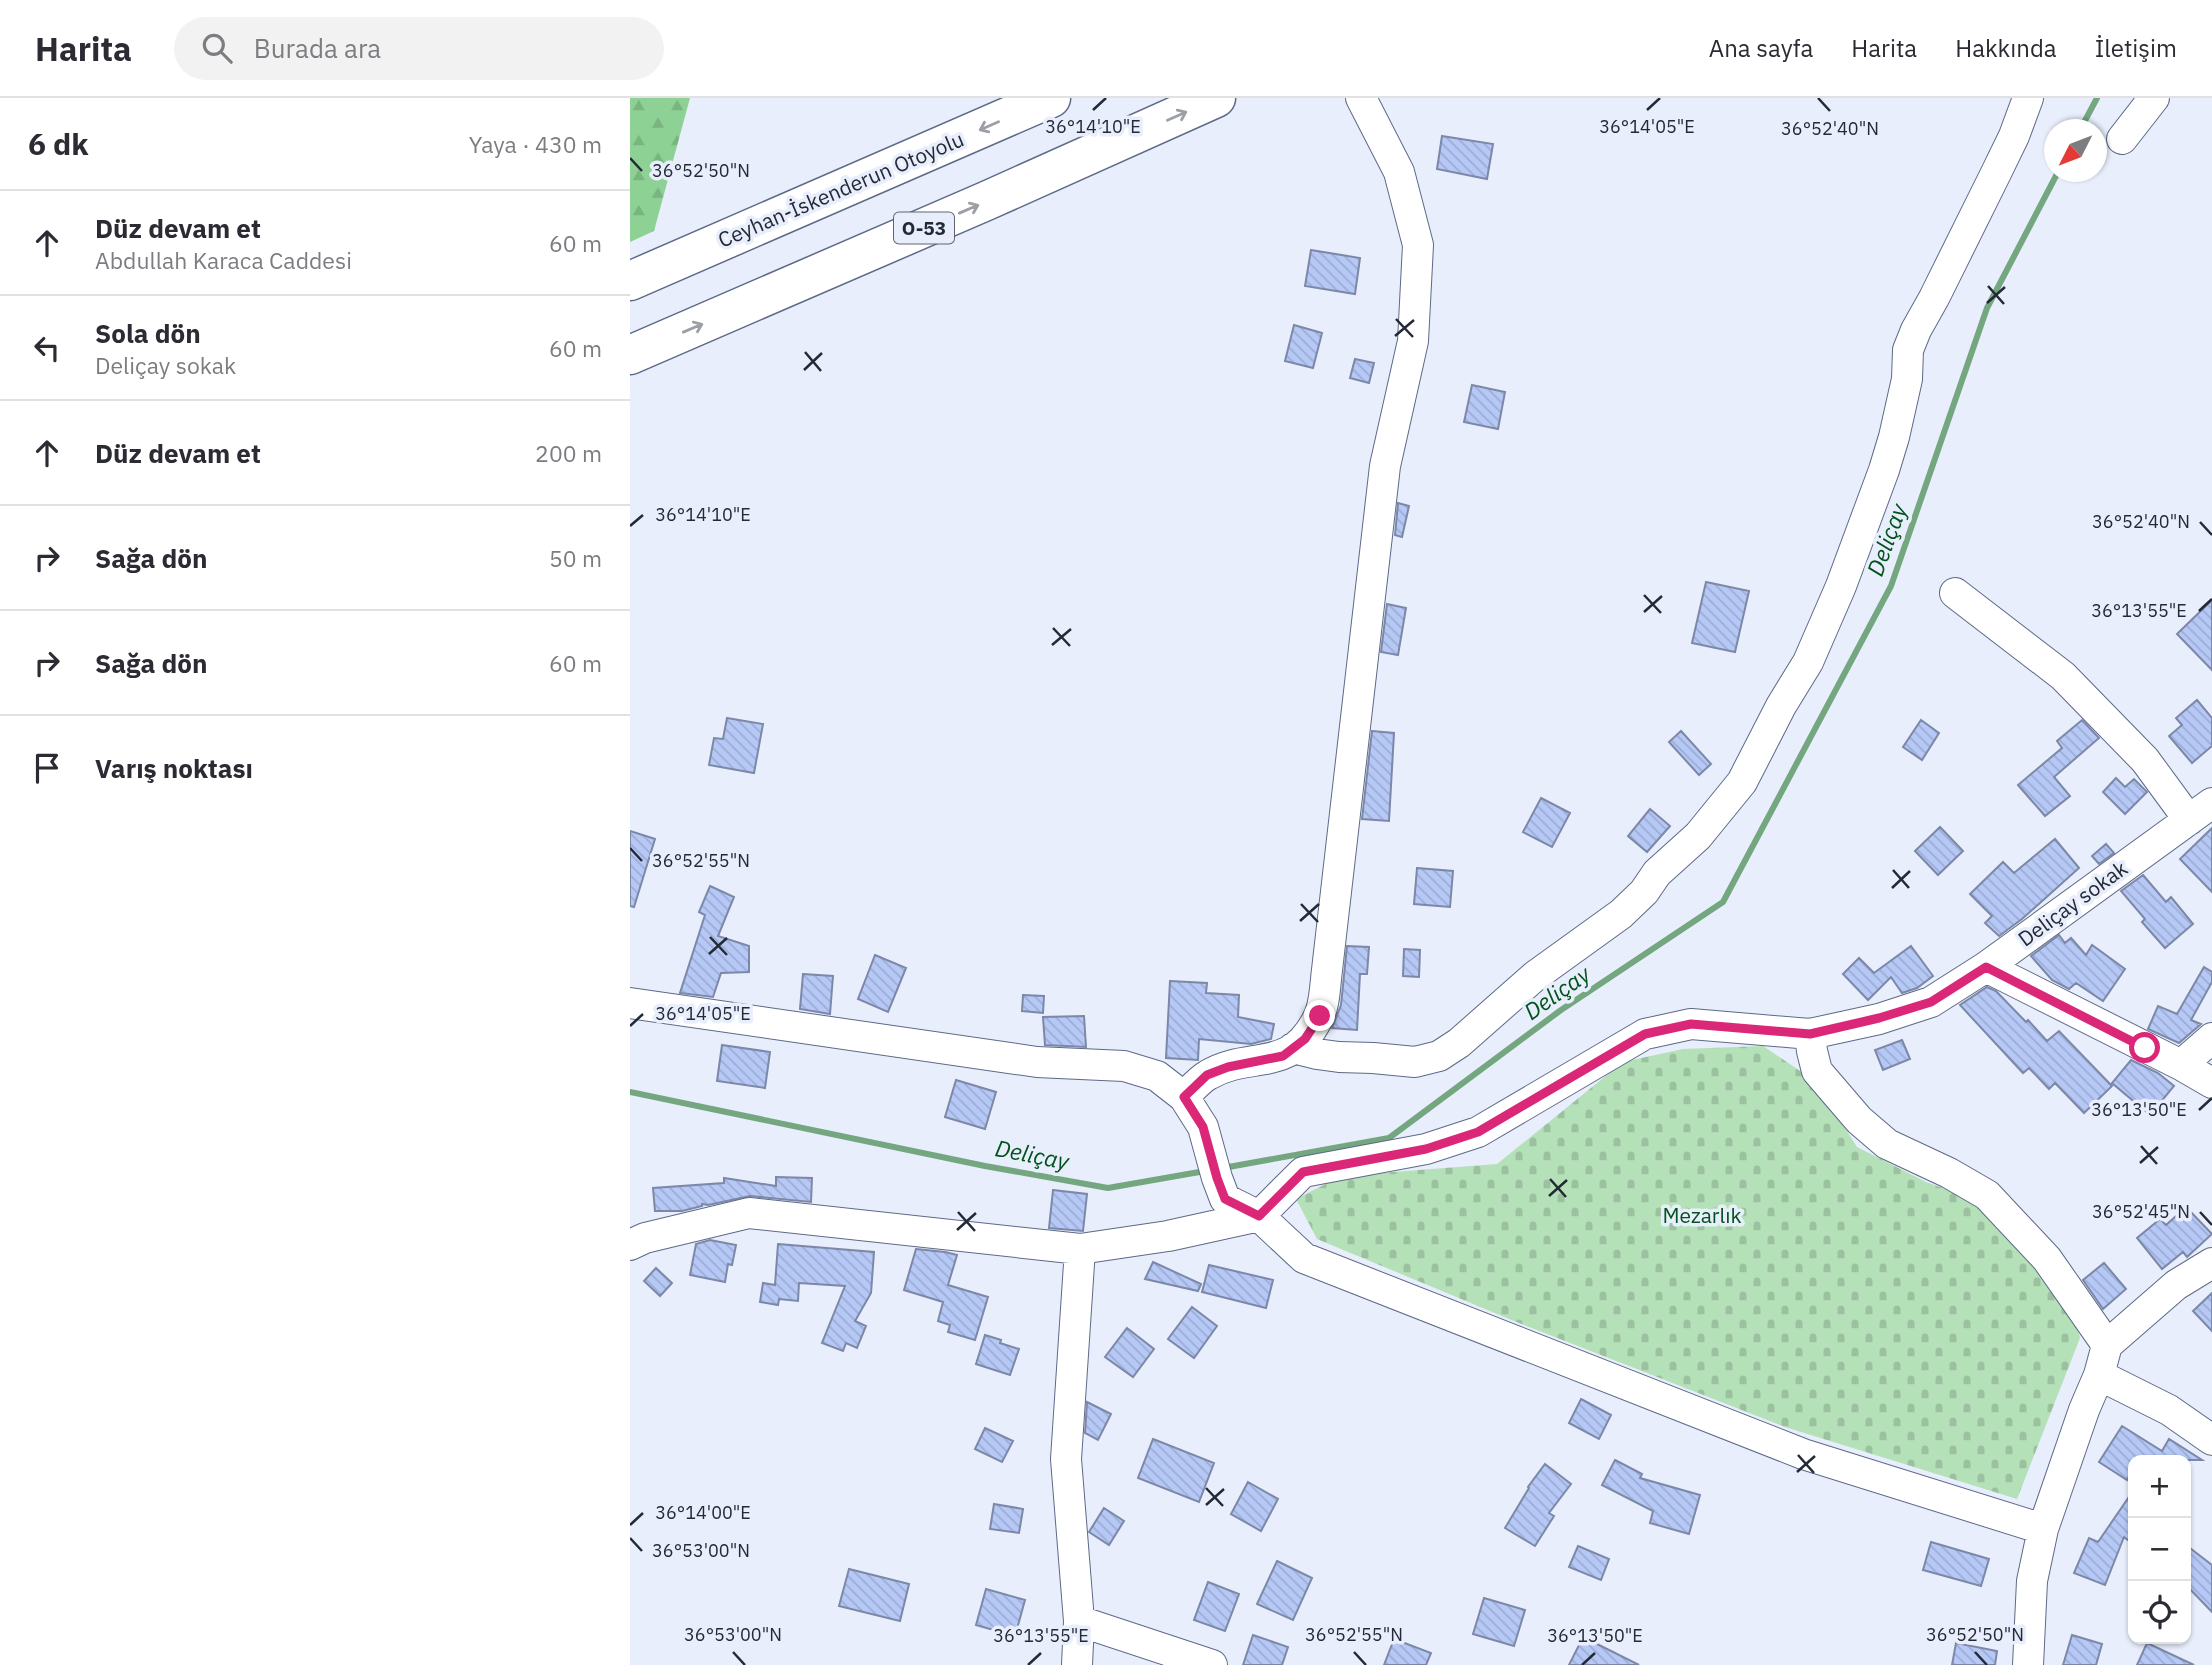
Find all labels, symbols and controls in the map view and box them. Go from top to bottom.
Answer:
search box [174,17,664,80]
text: Harita [35,27,132,70]
icon: search [198,29,236,67]
text: Burada ara [254,31,381,65]
text: Ana sayfa [1709,32,1813,64]
text: Harita [1851,32,1917,64]
text: Hakkında [1955,32,2057,64]
text: İletişim [2095,32,2177,64]
one-way arrow [1166,109,1187,122]
text: 36°14'10"E [1045,115,1141,138]
text: 36°14'05"E [1599,115,1695,138]
text: 36°52'40"N [1781,117,1879,140]
north arrow [2044,119,2107,182]
one-way arrow [979,120,1000,133]
text: 6 dk [28,124,89,163]
street label: Ceyhan-İskenderun Otoyolu [713,125,968,254]
text: Yaya · 430 m [469,129,602,159]
text: 36°52'50"N [652,159,750,182]
one-way arrow [958,202,979,215]
text: Düz devam et [95,211,261,245]
road number: O-53 [894,212,954,244]
icon: ahead [28,224,66,262]
text: 60 m [549,228,602,258]
text: Abdullah Karaca Caddesi [95,245,352,275]
text: Sola dön [95,316,201,350]
one-way arrow [681,320,703,333]
icon: left [28,329,66,367]
text: 60 m [549,333,602,363]
text: Deliçay sokak [95,350,236,380]
icon: ahead [28,434,66,472]
text: Düz devam et [95,436,261,470]
text: 200 m [535,438,602,468]
water label: Deliçay [1859,499,1913,580]
text: 36°14'10"E [655,503,751,526]
text: 36°52'40"N [2092,510,2190,533]
icon: right [28,539,66,577]
text: Sağa dön [95,541,207,575]
text: 50 m [549,543,602,573]
text: 36°13'55"E [2091,599,2187,622]
icon: right [28,644,66,682]
text: Sağa dön [95,646,207,680]
text: 60 m [549,648,602,678]
icon: arrive [28,749,66,787]
text: Varış noktası [95,751,253,785]
text: 36°52'55"N [652,849,750,872]
street label: Deliçay sokak [2012,854,2133,952]
water label: Deliçay [1517,958,1596,1026]
route end [1304,1000,1335,1031]
text: 36°14'05"E [655,1002,751,1025]
route start [2129,1032,2160,1063]
text: 36°13'50"E [2091,1098,2187,1121]
water label: Deliçay [993,1132,1072,1176]
text: 36°52'45"N [2092,1200,2190,1223]
park label: Mezarlık [1662,1201,1742,1229]
map controls [2128,1455,2191,1644]
button: + [2128,1455,2191,1518]
text: 36°14'00"E [655,1501,751,1524]
button: − [2128,1518,2191,1581]
text: 36°53'00"N [652,1539,750,1562]
button: locate [2128,1581,2191,1644]
text: 36°53'00"N [684,1623,782,1646]
text: 36°52'55"N [1305,1623,1403,1646]
text: 36°52'50"N [1926,1623,2024,1646]
text: 36°13'55"E [993,1624,1089,1647]
text: 36°13'50"E [1547,1624,1643,1647]

